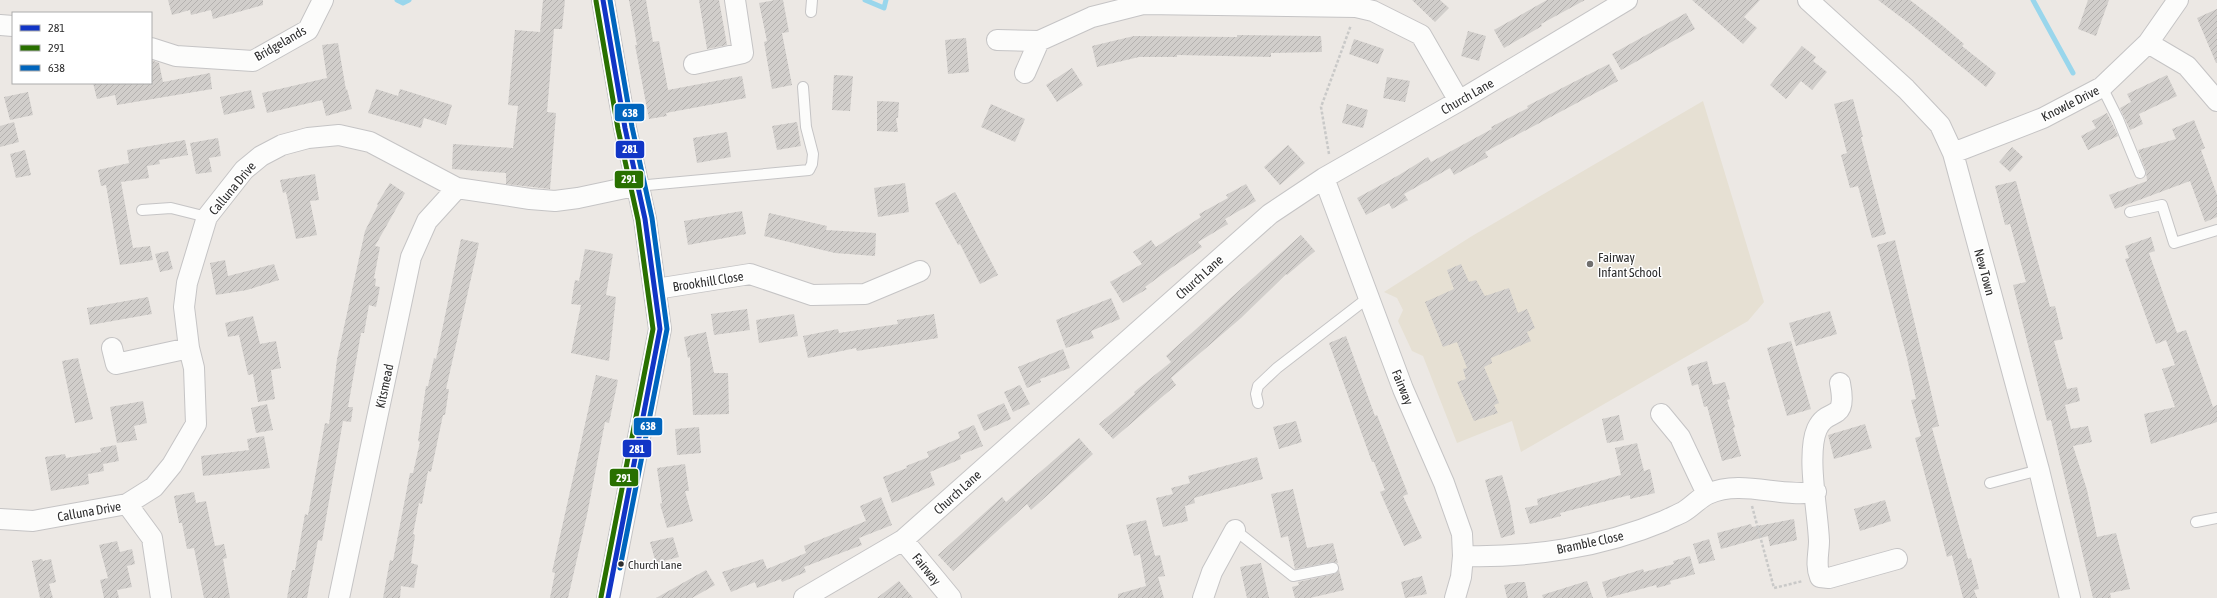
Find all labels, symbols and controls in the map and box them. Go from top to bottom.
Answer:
legend [12,12,152,84]
text: 281 [48,21,65,35]
street label: Bridgelands [252,23,309,64]
text: 291 [48,41,65,55]
text: 638 [48,61,65,75]
street label: Church Lane [1438,75,1496,118]
street label: Knowle Drive [2039,82,2102,124]
line badge: 638 [614,103,645,122]
text: 638 [622,107,638,119]
line badge: 281 [615,140,645,159]
text: 281 [622,143,638,155]
street label: Calluna Drive [206,159,259,218]
line badge: 291 [614,170,644,189]
text: 291 [621,173,637,185]
street label: New Town [1971,247,1998,297]
place label: Fairway Infant School [1598,250,1662,280]
street label: Church Lane [1173,252,1226,303]
marker: Fairway Infant School [1585,259,1595,269]
street label: Brookhill Close [672,268,745,295]
street label: Kitsmead [372,362,397,410]
street label: Fairway [1389,367,1417,408]
line badge: 638 [633,417,663,436]
text: 638 [640,420,656,432]
line badge: 281 [622,439,652,458]
text: 281 [629,443,645,455]
street label: Church Lane [931,467,984,518]
line badge: 291 [609,468,639,487]
text: 291 [616,472,632,484]
street label: Calluna Drive [56,498,122,524]
street label: Bramble Close [1555,528,1625,557]
street label: Fairway [909,550,944,589]
place label: Church Lane [628,558,682,572]
marker: Church Lane [616,559,626,569]

